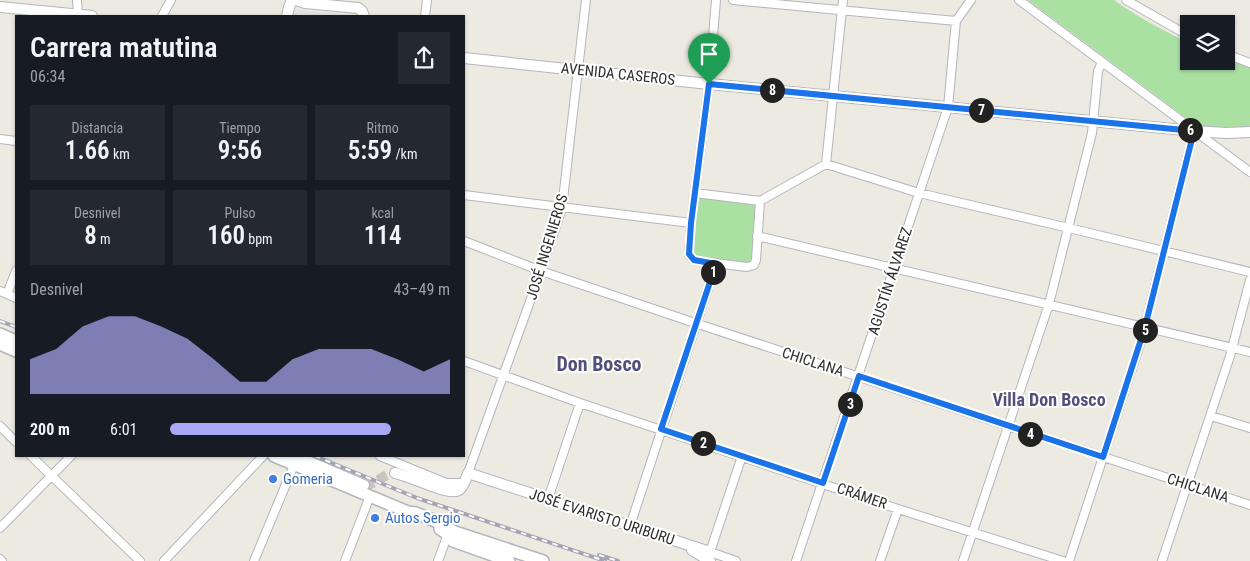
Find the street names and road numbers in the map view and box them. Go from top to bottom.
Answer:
street label: AVENIDA CASEROS [560,59,676,89]
street label: JOSÉ INGENIEROS [522,192,572,302]
street label: AGUSTÍN ÁLVAREZ [864,225,916,337]
street label: CHICLANA [780,344,847,381]
street label: CHICLANA [1165,470,1232,507]
street label: CRÁMER [835,479,889,513]
street label: JOSÉ EVARISTO URIBURU [527,485,677,549]

